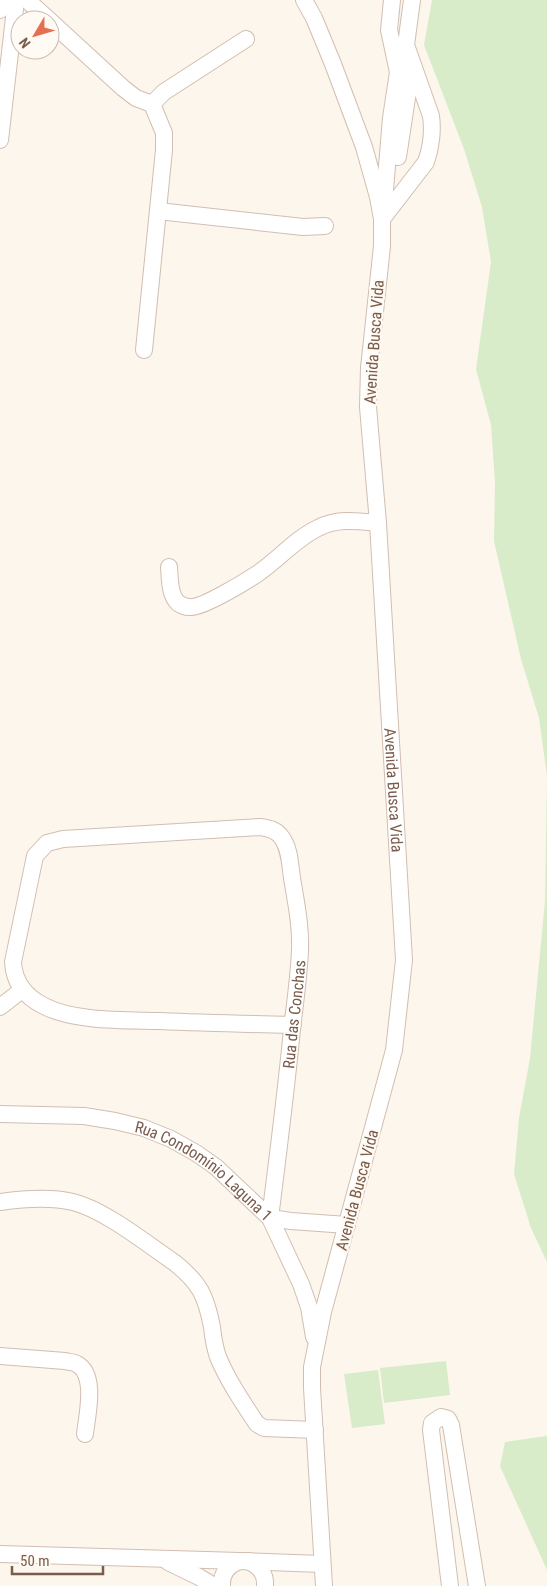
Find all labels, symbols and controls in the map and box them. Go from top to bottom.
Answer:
north arrow [10,10,60,60]
text: N [16,35,34,51]
street label: Avenida Busca Vida [360,279,388,405]
street label: Avenida Busca Vida [381,727,407,853]
street label: Rua das Conchas [279,959,309,1070]
street label: Rua Condomínio Laguna 1 [133,1117,276,1225]
street label: Avenida Busca Vida [332,1127,382,1253]
scale bar [12,1544,104,1576]
text: 50 m [20,1552,50,1570]

